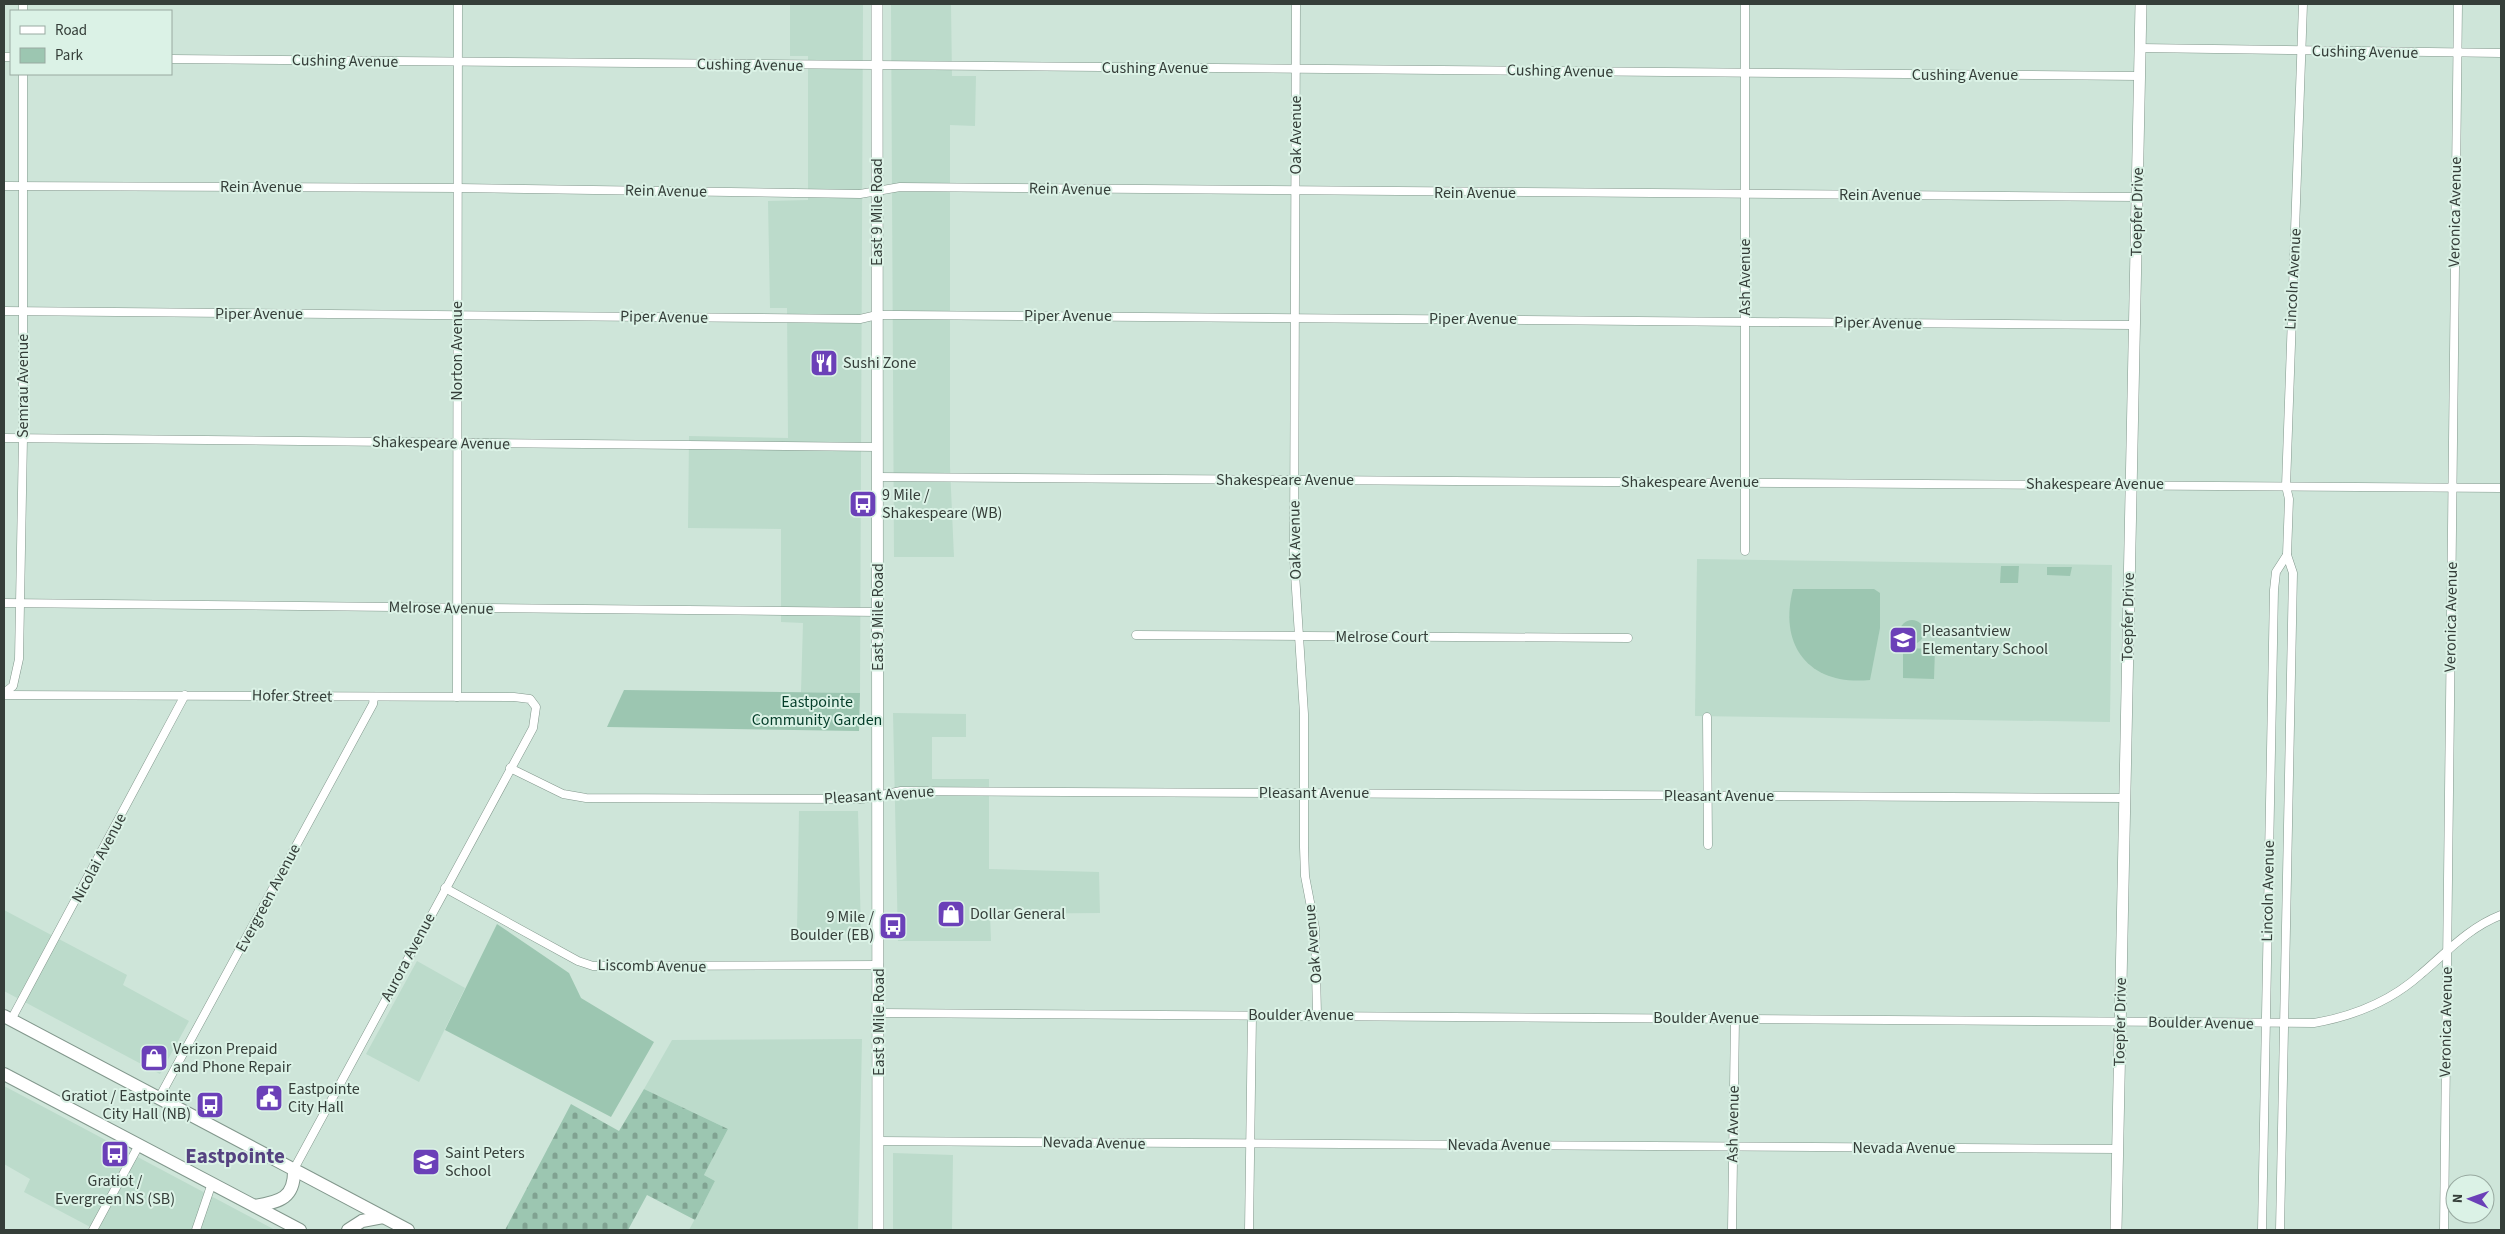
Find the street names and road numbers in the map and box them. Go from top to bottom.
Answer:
street label: Cushing Avenue [2312,40,2418,64]
street label: Cushing Avenue [292,49,398,73]
street label: Cushing Avenue [697,53,803,77]
street label: Cushing Avenue [1102,57,1208,79]
street label: Cushing Avenue [1507,59,1613,83]
street label: Cushing Avenue [1912,64,2018,86]
street label: Oak Avenue [1285,95,1307,175]
street label: Veronica Avenue [2443,157,2467,267]
street label: East 9 Mile Road [866,158,888,266]
street label: Toepfer Drive [2125,167,2149,257]
street label: Rein Avenue [220,176,302,198]
street label: Rein Avenue [1029,177,1111,201]
street label: Rein Avenue [625,179,707,203]
street label: Rein Avenue [1434,182,1516,204]
street label: Rein Avenue [1839,184,1921,206]
street label: Lincoln Avenue [2279,228,2307,330]
street label: Ash Avenue [1734,238,1756,315]
street label: Norton Avenue [446,301,468,401]
street label: Piper Avenue [215,303,303,325]
street label: Piper Avenue [620,305,708,329]
street label: Piper Avenue [1024,305,1112,327]
street label: Piper Avenue [1429,308,1517,330]
street label: Piper Avenue [1834,311,1922,335]
street label: Semrau Avenue [12,334,34,438]
street label: Shakespeare Avenue [372,431,510,455]
street label: Shakespeare Avenue [1216,469,1354,491]
street label: Shakespeare Avenue [1621,471,1759,493]
street label: Shakespeare Avenue [2026,473,2164,495]
street label: Oak Avenue [1283,500,1307,580]
street label: Veronica Avenue [2439,562,2463,672]
street label: East 9 Mile Road [867,563,889,671]
street label: Toepfer Drive [2116,572,2140,662]
street label: Melrose Avenue [388,596,494,620]
street label: Melrose Court [1336,626,1429,648]
street label: Hofer Street [252,684,333,708]
street label: Pleasant Avenue [823,780,935,810]
street label: Pleasant Avenue [1259,782,1369,804]
street label: Pleasant Avenue [1664,785,1774,807]
street label: Nicolai Avenue [66,809,132,907]
street label: Evergreen Avenue [230,840,306,956]
street label: Lincoln Avenue [2256,840,2280,942]
street label: Oak Avenue [1299,904,1327,984]
street label: Aurora Avenue [375,909,441,1005]
street label: Liscomb Avenue [597,954,707,978]
street label: Veronica Avenue [2434,967,2458,1077]
street label: East 9 Mile Road [868,968,890,1076]
street label: Toepfer Drive [2108,977,2132,1067]
street label: Boulder Avenue [1248,1004,1354,1026]
street label: Boulder Avenue [1653,1007,1759,1029]
street label: Boulder Avenue [2148,1011,2254,1035]
street label: Ash Avenue [1721,1085,1745,1163]
street label: Nevada Avenue [1042,1131,1146,1155]
street label: Nevada Avenue [1447,1134,1551,1156]
street label: Nevada Avenue [1852,1137,1956,1159]

